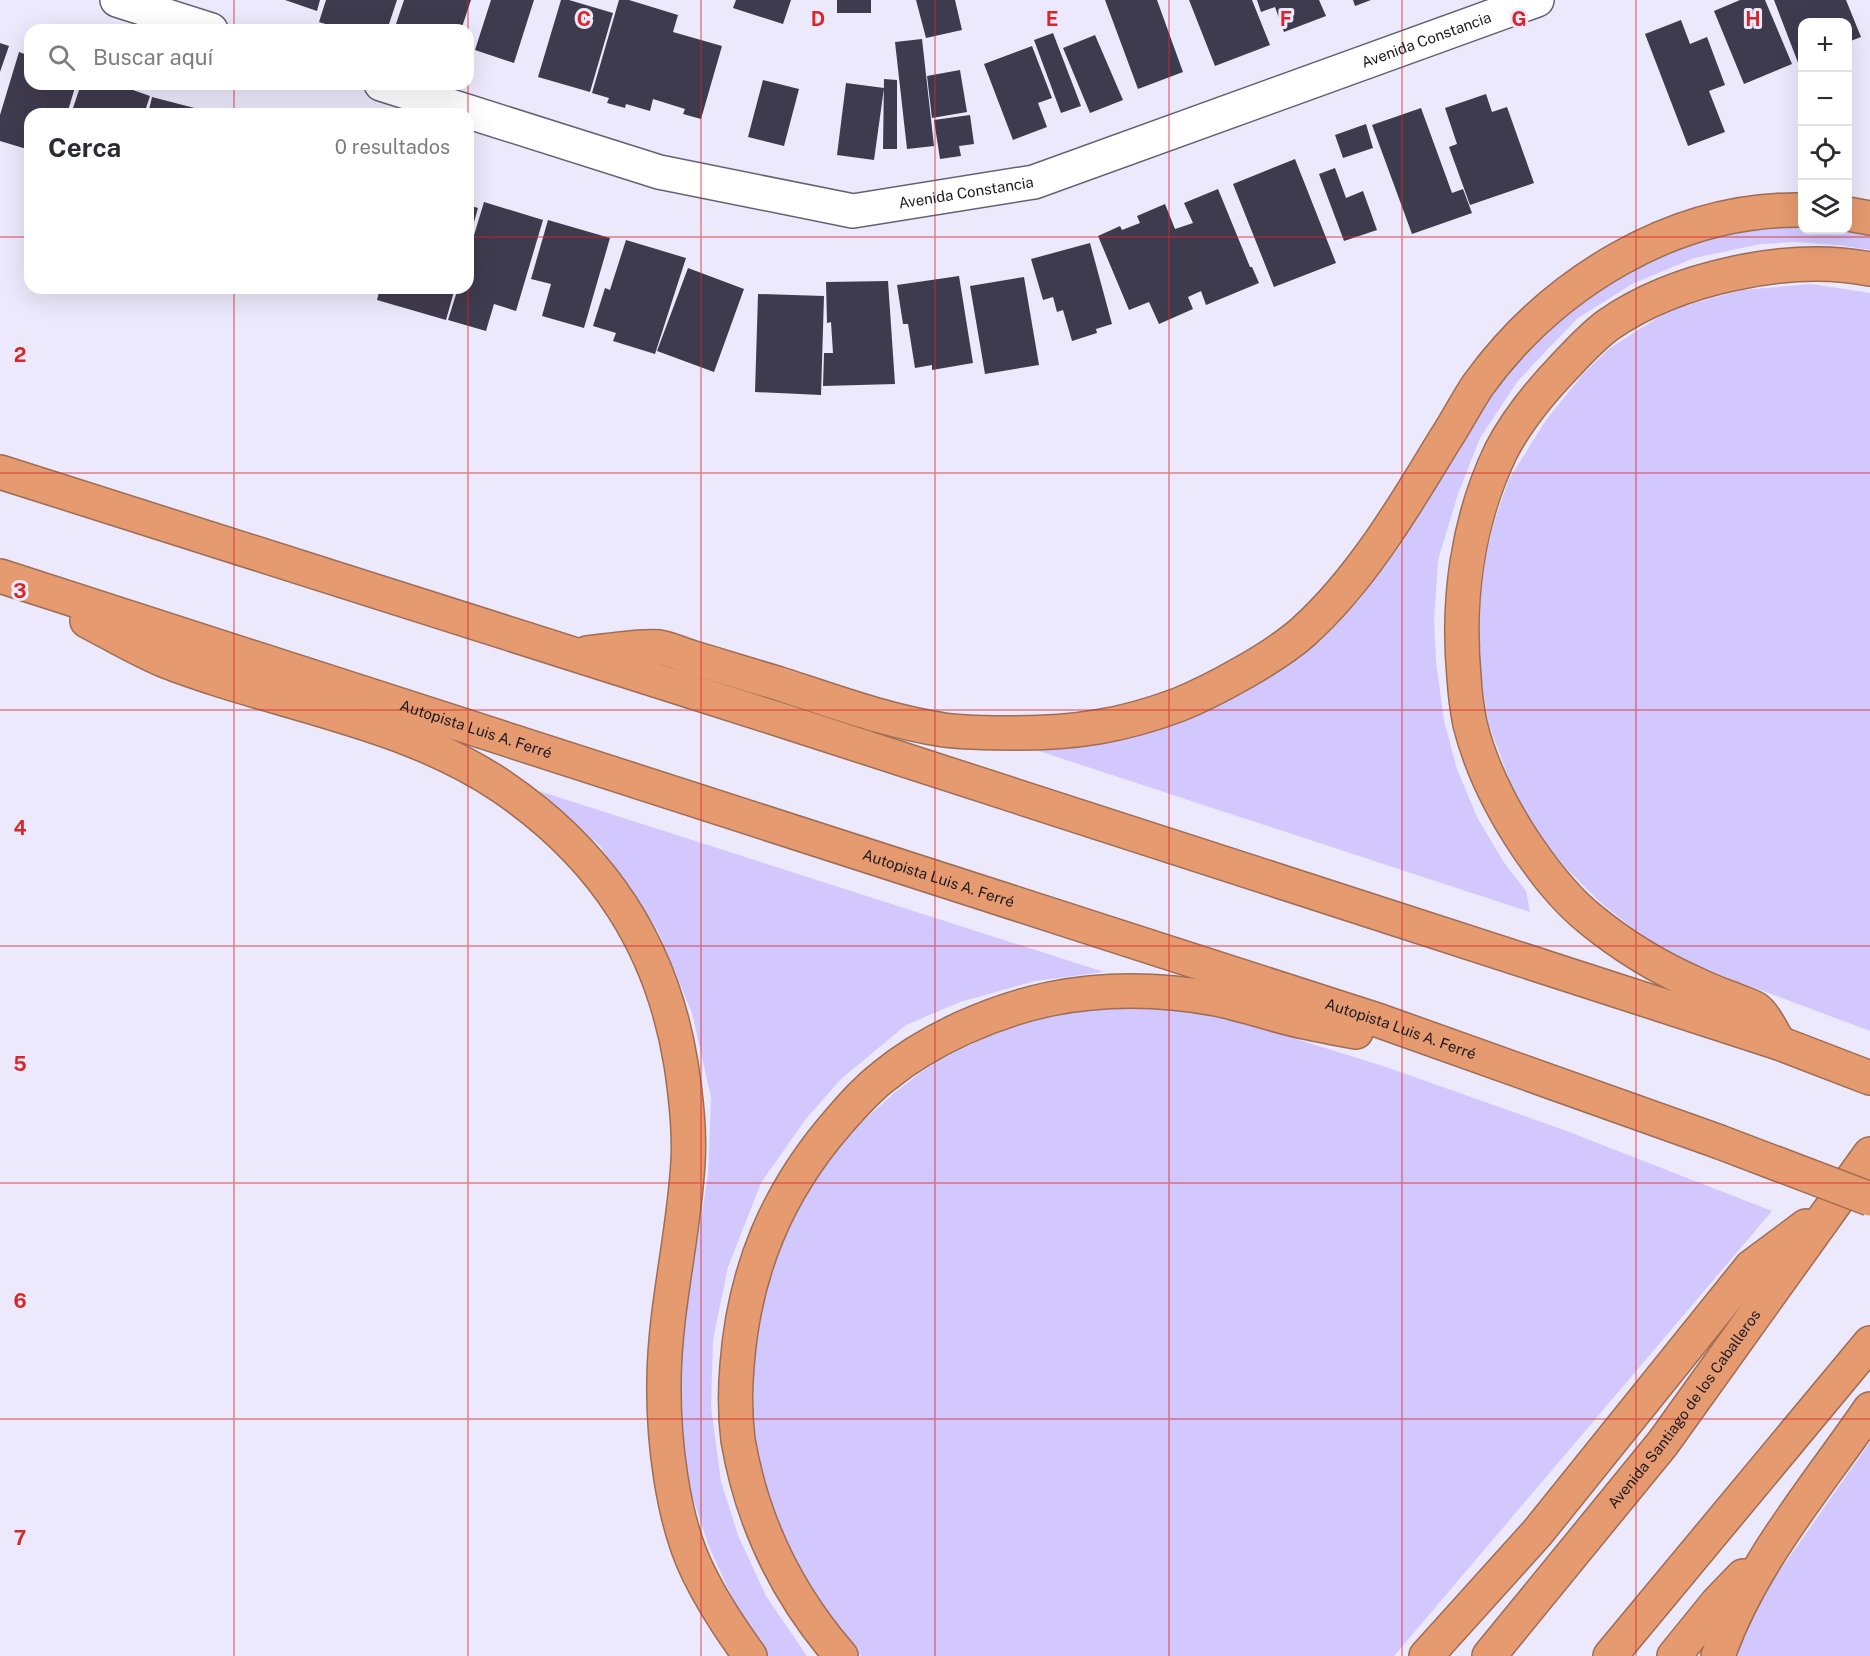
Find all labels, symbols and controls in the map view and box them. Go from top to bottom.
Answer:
text: C [577,7,591,31]
text: D [811,7,825,31]
text: E [1046,7,1058,31]
text: F [1280,7,1292,31]
text: G [1511,7,1527,31]
text: H [1745,7,1761,31]
street label: Avenida Constancia [1359,8,1493,71]
map controls [1798,18,1852,234]
button: + [1798,18,1852,72]
search box [24,24,474,90]
icon: search [45,41,78,74]
text: Buscar aquí [93,44,213,70]
button: − [1798,72,1852,126]
button: locate [1798,126,1852,180]
text: Cerca [48,132,121,163]
text: 0 resultados [335,135,450,159]
street label: Avenida Constancia [897,173,1035,212]
button: layers [1798,180,1852,234]
text: 2 [14,343,26,367]
text: 3 [13,579,27,603]
street label: Autopista Luis A. Ferré [398,697,554,761]
text: 4 [13,816,27,840]
street label: Autopista Luis A. Ferré [860,846,1017,911]
street label: Autopista Luis A. Ferré [1323,995,1478,1063]
text: 5 [13,1052,27,1076]
text: 6 [13,1289,27,1313]
street label: Avenida Santiago de los Caballeros [1604,1306,1764,1511]
text: 7 [14,1526,26,1550]

